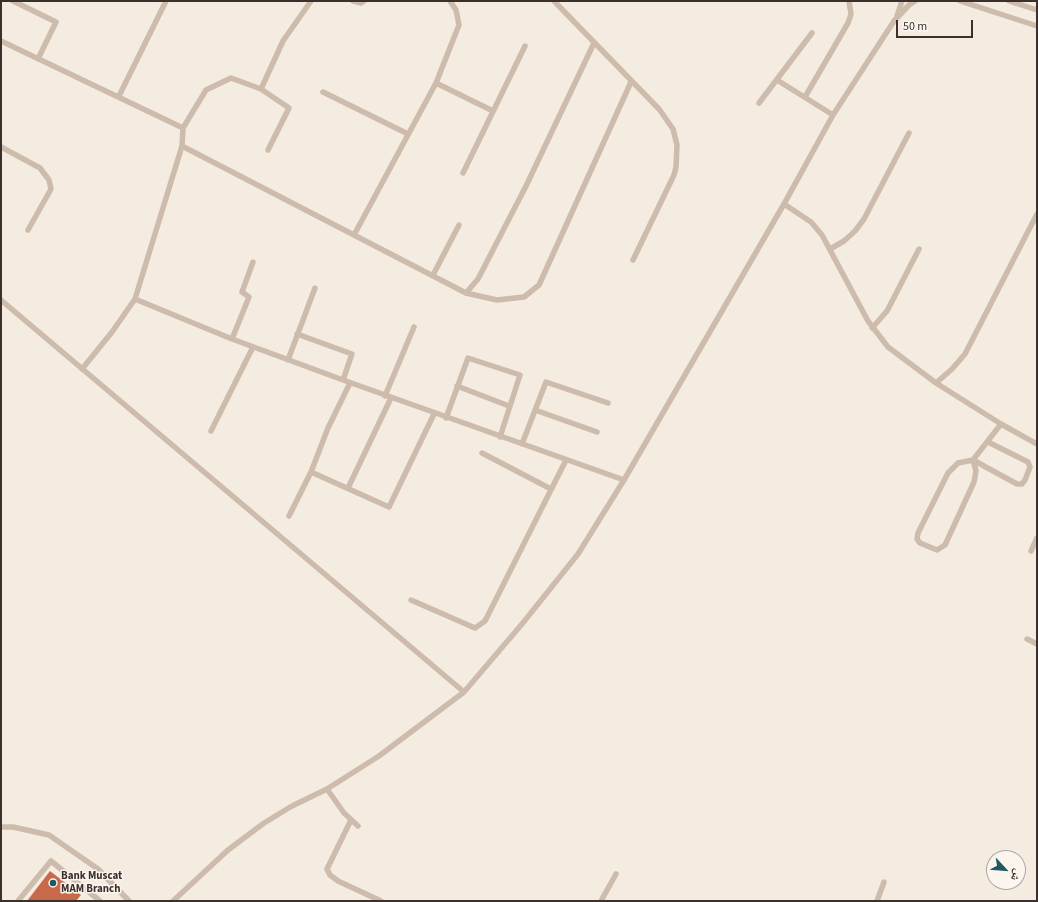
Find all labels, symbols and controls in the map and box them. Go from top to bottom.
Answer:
scale bar [898,12,975,38]
text: 50 m [903,18,927,35]
north arrow [986,850,1026,890]
text: ش [1007,867,1026,884]
place label: Bank Muscat MAM Branch [61,870,122,896]
marker: Bank Muscat MAM Branch [48,878,58,888]

